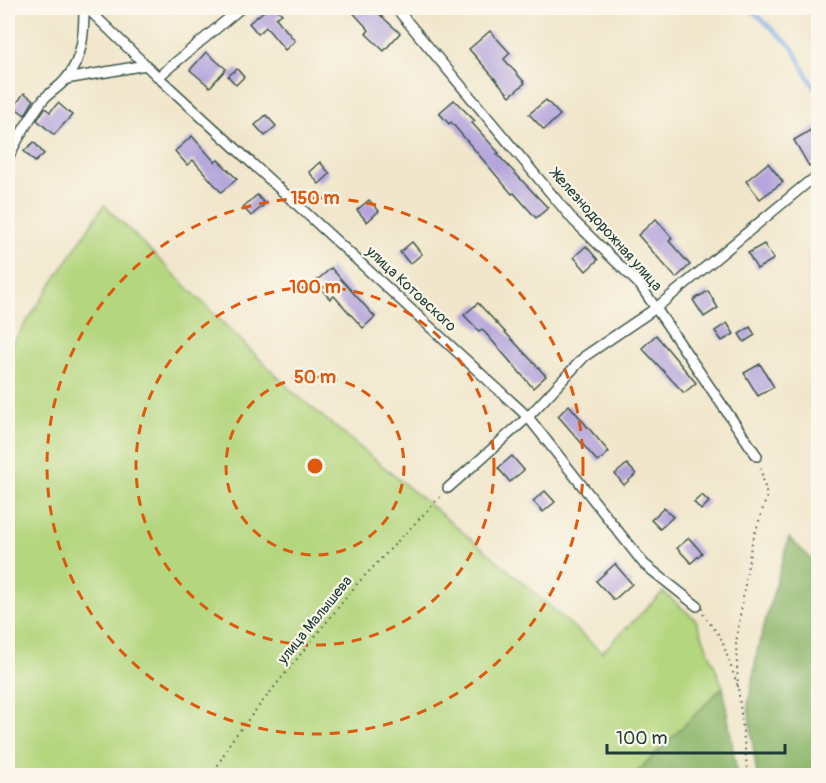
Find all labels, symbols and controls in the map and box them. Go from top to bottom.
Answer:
street label: Железнодорожная улица [545,163,666,295]
text: 150 m [291,187,340,210]
street label: улица Котовского [361,242,460,336]
text: 100 m [289,276,341,299]
text: 50 m [294,366,336,389]
centre of rings [305,456,325,476]
street label: улица Малышева [273,572,356,669]
scale bar [607,717,786,755]
text: 100 m [616,727,668,750]

